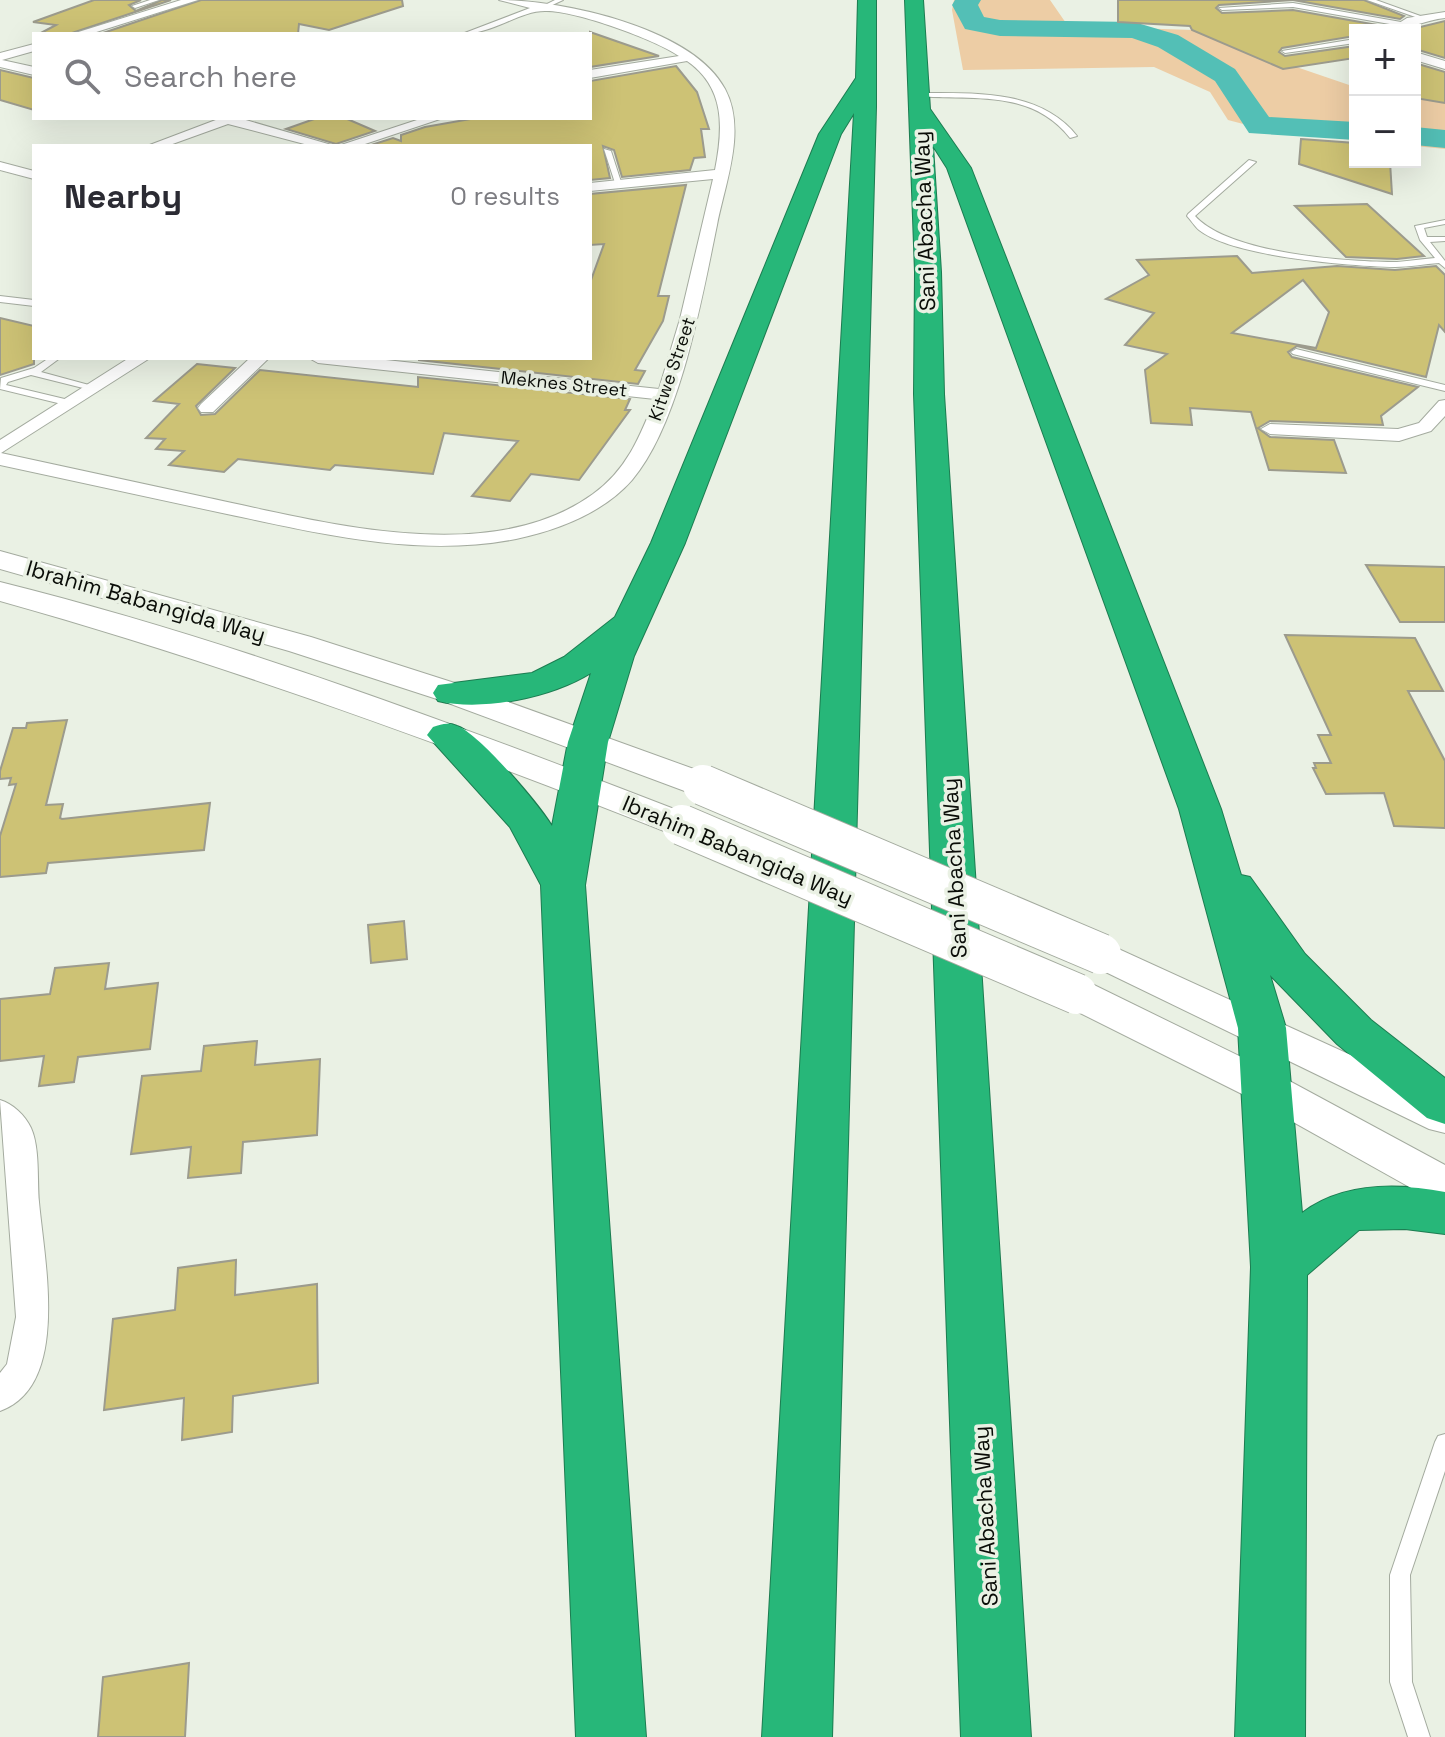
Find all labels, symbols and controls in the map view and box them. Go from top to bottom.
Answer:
map controls [1349,24,1421,168]
button: + [1349,24,1421,96]
search box [32,32,592,120]
icon: search [60,54,104,98]
text: Search here [124,57,297,96]
button: − [1349,96,1421,168]
street label: Sani Abacha Way [907,130,941,312]
text: Nearby [64,175,182,218]
text: 0 results [450,179,560,213]
street label: Kitwe Street [643,314,700,424]
street label: Meknes Street [500,365,628,402]
street label: Ibrahim Babangida Way [23,553,269,649]
street label: Sani Abacha Way [935,777,973,959]
street label: Ibrahim Babangida Way [619,789,857,911]
street label: Sani Abacha Way [966,1425,1004,1607]

